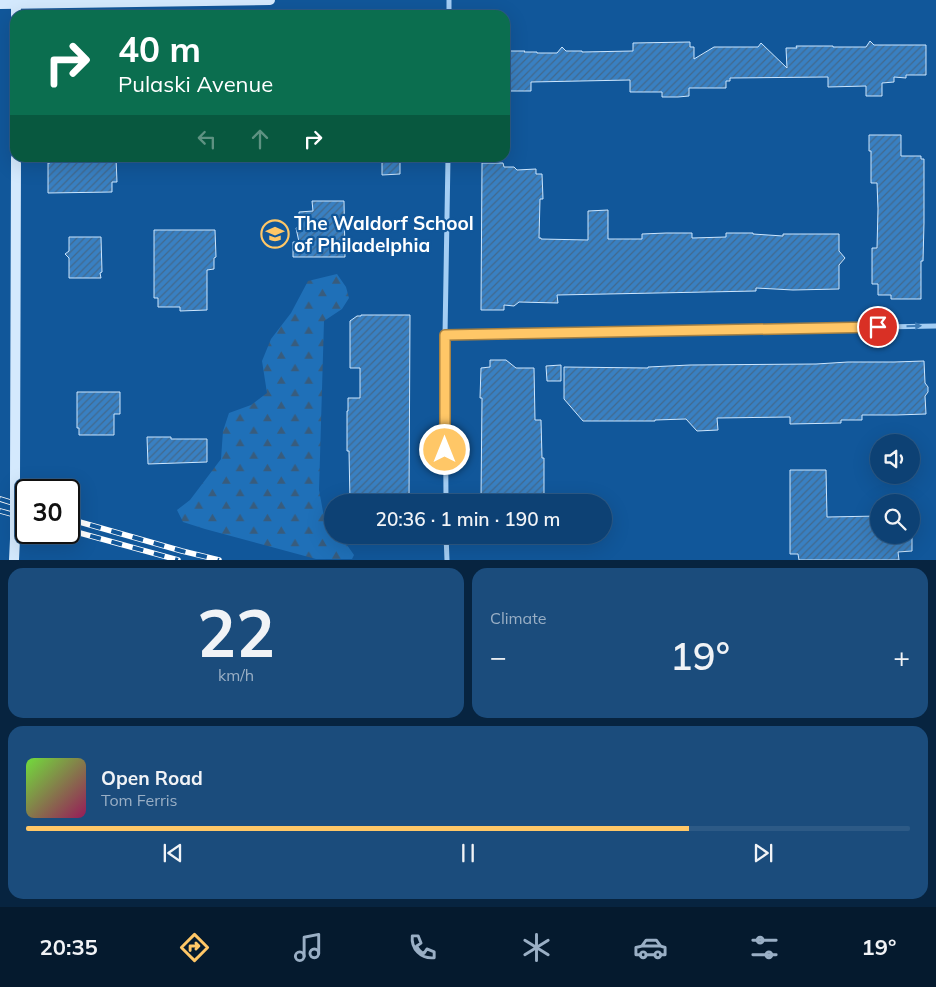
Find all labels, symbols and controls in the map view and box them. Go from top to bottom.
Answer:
text: 40 m [118,27,201,71]
icon: right [35,30,100,95]
text: Pulaski Avenue [118,70,273,98]
icon: left [193,125,221,153]
icon: ahead [246,125,274,153]
icon: right [299,125,327,153]
place label: The Waldorf School of Philadelphia [294,211,474,257]
school or university icon: The Waldorf School of Philadelphia [260,219,290,249]
pin [857,306,899,348]
icon: arrive [864,313,892,341]
one-way arrow [906,322,922,330]
position arrow [418,423,470,475]
map controls [870,434,920,544]
button: sound [870,434,920,484]
speed limit sign: 30 [15,479,80,544]
button: search [870,494,920,544]
text: 20:36 · 1 min · 190 m [375,507,561,531]
text: 22 [197,592,275,673]
text: Climate [490,608,546,628]
text: 19° [670,632,730,680]
text: − [490,639,507,674]
text: + [893,639,910,674]
text: km/h [218,665,254,685]
text: Open Road [101,766,203,790]
text: Tom Ferris [101,790,178,810]
icon: previous [159,839,187,867]
icon: pause [454,839,482,867]
icon: next [749,839,777,867]
icon: directions [177,930,212,965]
icon: music [291,930,326,965]
icon: phone [405,930,440,965]
icon: climate [519,930,554,965]
icon: car [633,930,668,965]
icon: filters [747,930,782,965]
text: 20:35 [40,933,98,961]
text: 19° [862,933,896,961]

